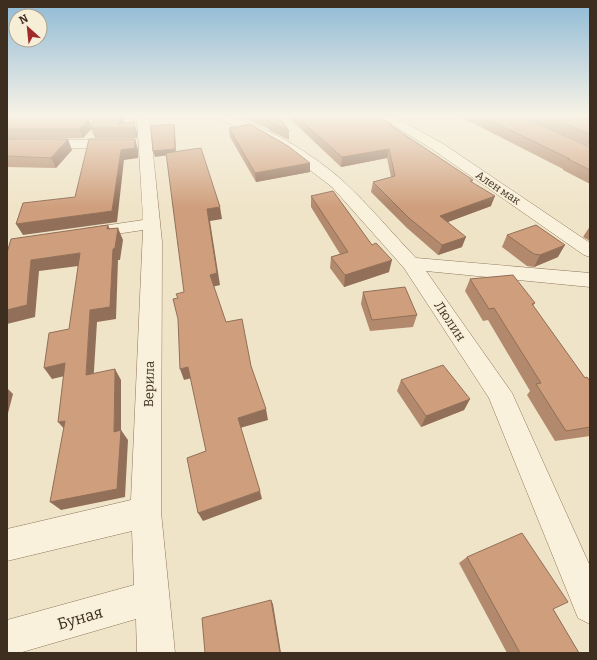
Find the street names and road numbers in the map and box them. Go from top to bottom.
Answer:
street label: Ален мак [473,168,523,208]
street label: Люлин [431,298,469,344]
street label: Верила [141,361,157,407]
street label: Буная [55,602,105,633]

